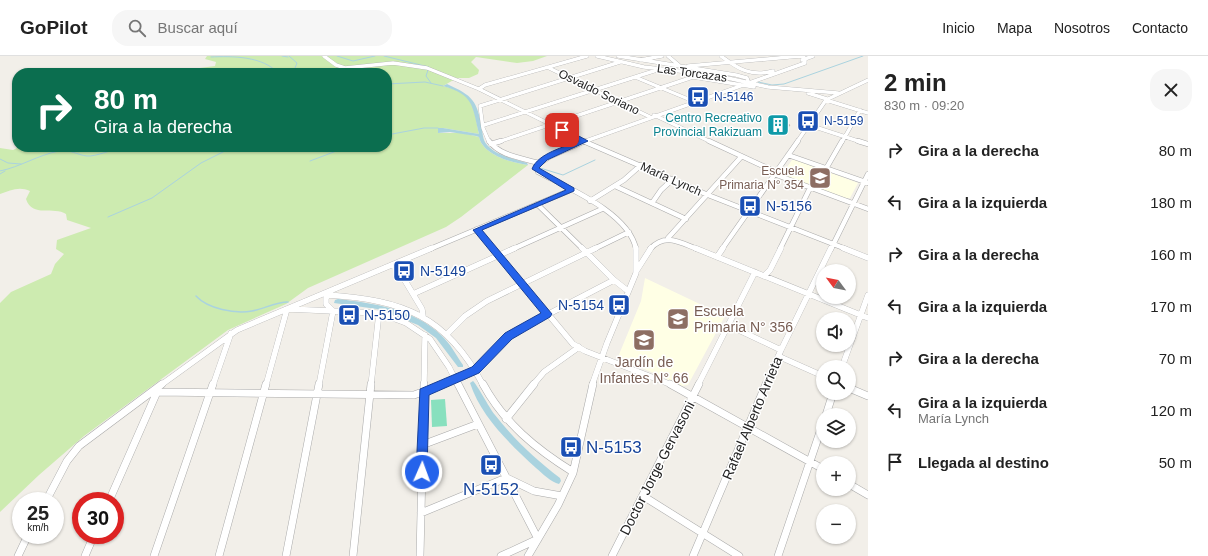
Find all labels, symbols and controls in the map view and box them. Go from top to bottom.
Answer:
search box [112,10,392,46]
text: GoPilot [20,17,88,38]
icon: search [126,17,148,39]
text: Buscar aquí [158,19,238,36]
text: Inicio [942,20,975,36]
text: Mapa [997,20,1032,36]
text: Nosotros [1054,20,1110,36]
text: Contacto [1132,20,1188,36]
street label: Las Torcazas [656,61,728,85]
street label: Osvaldo Soriano [556,66,642,118]
text: 2 min [884,69,947,96]
button: close [1150,69,1192,111]
icon: right [28,84,80,136]
text: 80 m [94,84,158,115]
bus stop icon: N-5146 [685,84,711,110]
place label: N-5146 [714,90,754,104]
text: 830 m · 09:20 [884,98,964,113]
bus stop icon: N-5159 [795,108,821,134]
place label: Centro Recreativo Provincial Rakizuam [653,111,762,139]
building icon: Centro Recreativo Provincial Rakizuam [765,112,791,138]
pin [545,113,579,147]
place label: N-5159 [824,114,864,128]
text: Gira a la derecha [94,117,232,137]
icon: arrive [551,119,573,141]
icon: right [884,139,906,161]
text: Gira a la derecha [918,142,1039,159]
text: 80 m [1159,142,1192,159]
street label: María Lynch [638,159,704,199]
place label: Escuela Primaria N° 354 [719,164,804,192]
school or university icon: Escuela Primaria N° 354 [807,165,833,191]
icon: left [884,191,906,213]
bus stop icon: N-5156 [737,193,763,219]
text: Gira a la izquierda [918,194,1047,211]
text: 180 m [1150,194,1192,211]
place label: N-5156 [766,198,812,214]
icon: right [884,243,906,265]
text: Gira a la derecha [918,246,1039,263]
text: 160 m [1150,246,1192,263]
bus stop icon: N-5149 [391,258,417,284]
place label: N-5149 [420,263,466,279]
north arrow [816,264,856,304]
map controls [816,264,856,544]
bus stop icon: N-5154 [606,292,632,318]
icon: left [884,295,906,317]
place label: N-5154 [558,297,604,313]
text: Gira a la izquierda [918,298,1047,315]
text: 170 m [1150,298,1192,315]
bus stop icon: N-5150 [336,302,362,328]
place label: Escuela Primaria N° 356 [694,303,793,335]
school or university icon: Escuela Primaria N° 356 [665,306,691,332]
place label: N-5150 [364,307,410,323]
button: sound [816,312,856,352]
school or university icon: Jardín de Infantes N° 66 [631,327,657,353]
icon: right [884,347,906,369]
text: Gira a la derecha [918,350,1039,367]
text: 70 m [1159,350,1192,367]
place label: Jardín de Infantes N° 66 [600,354,689,386]
street label: Rafael Alberto Arrieta [719,354,785,482]
button: search [816,360,856,400]
text: Gira a la izquierda [918,394,1047,411]
street label: Doctor Jorge Gervasoni [616,399,698,537]
icon: left [884,399,906,421]
text: 120 m [1150,402,1192,419]
button: layers [816,408,856,448]
text: María Lynch [918,411,989,426]
bus stop icon: N-5153 [558,434,584,460]
place label: N-5153 [586,438,642,457]
position arrow [401,451,443,493]
icon: arrive [884,451,906,473]
bus stop icon: N-5152 [478,452,504,478]
text: Llegada al destino [918,454,1049,471]
text: 50 m [1159,454,1192,471]
button: + [816,456,856,496]
place label: N-5152 [463,480,519,499]
speed limit sign: 30 [72,492,124,544]
text: 25 [27,502,49,524]
button: − [816,504,856,544]
text: km/h [27,522,49,533]

